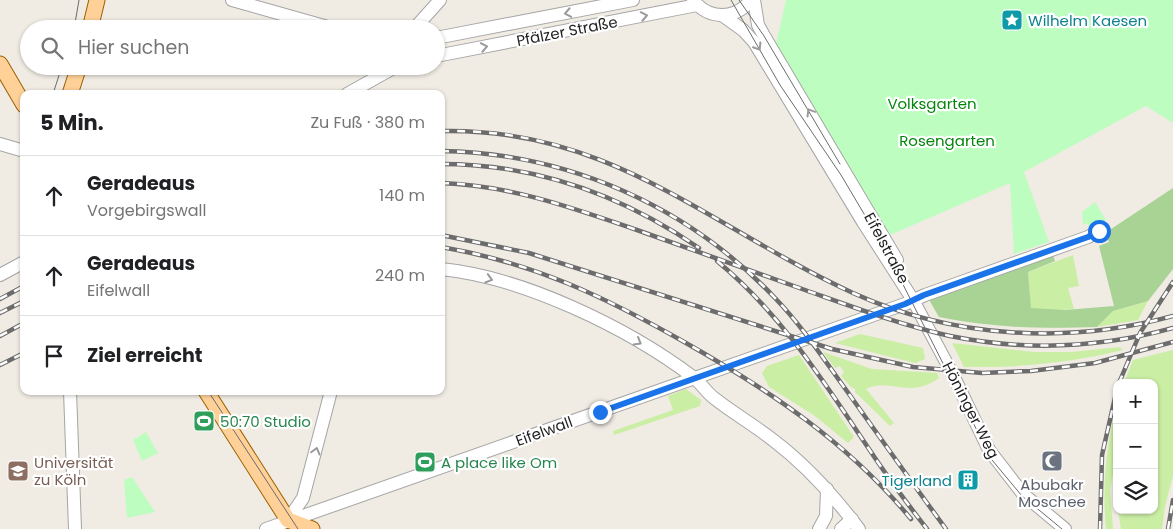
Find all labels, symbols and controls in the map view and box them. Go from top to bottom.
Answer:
one-way arrow [563,7,572,17]
place icon: Wilhelm Kaesen [1000,8,1024,32]
place label: Wilhelm Kaesen [1028,10,1147,31]
street label: Pfälzer Straße [515,11,619,51]
one-way arrow [639,11,648,21]
search box [20,20,445,75]
icon: search [38,34,66,62]
text: Hier suchen [78,34,189,61]
one-way arrow [480,42,489,52]
one-way arrow [751,42,761,51]
park label: Volksgarten [887,93,977,114]
text: 5 Min. [40,108,104,137]
one-way arrow [807,109,817,118]
text: Zu Fuß · 380 m [310,111,425,134]
park label: Rosengarten [899,130,995,151]
text: Geradeaus [87,170,195,197]
icon: ahead [40,182,68,210]
text: 140 m [379,184,425,207]
text: Vorgebirgswall [87,199,206,222]
street label: Eifelstraße [859,209,915,287]
route start [1088,220,1111,243]
text: Geradeaus [87,250,195,277]
icon: ahead [40,262,68,290]
text: 240 m [375,264,425,287]
one-way arrow [484,274,492,284]
text: Eifelwall [87,279,150,302]
one-way arrow [633,336,642,346]
icon: arrive [40,342,68,370]
text: Ziel erreicht [87,342,203,369]
street label: Höninger Weg [938,358,1004,462]
map controls [1113,379,1158,514]
button: + [1113,379,1158,424]
route end [589,401,612,424]
sports icon: 50:70 Studio [192,409,216,433]
place label: 50:70 Studio [220,411,311,432]
street label: Eifelwall [513,411,575,451]
button: − [1113,424,1158,469]
one-way arrow [310,448,320,456]
mosque icon: Abubakr Moschee [1040,449,1064,473]
sports icon: A place like Om [413,450,437,474]
place label: Universität zu Köln [34,452,113,490]
place label: A place like Om [441,452,557,473]
school or university icon: Universität zu Köln [6,459,30,483]
building icon: Tigerland [956,468,980,492]
button: layers [1113,469,1158,514]
place label: Tigerland [882,470,952,491]
place label: Abubakr Moschee [1018,474,1086,512]

